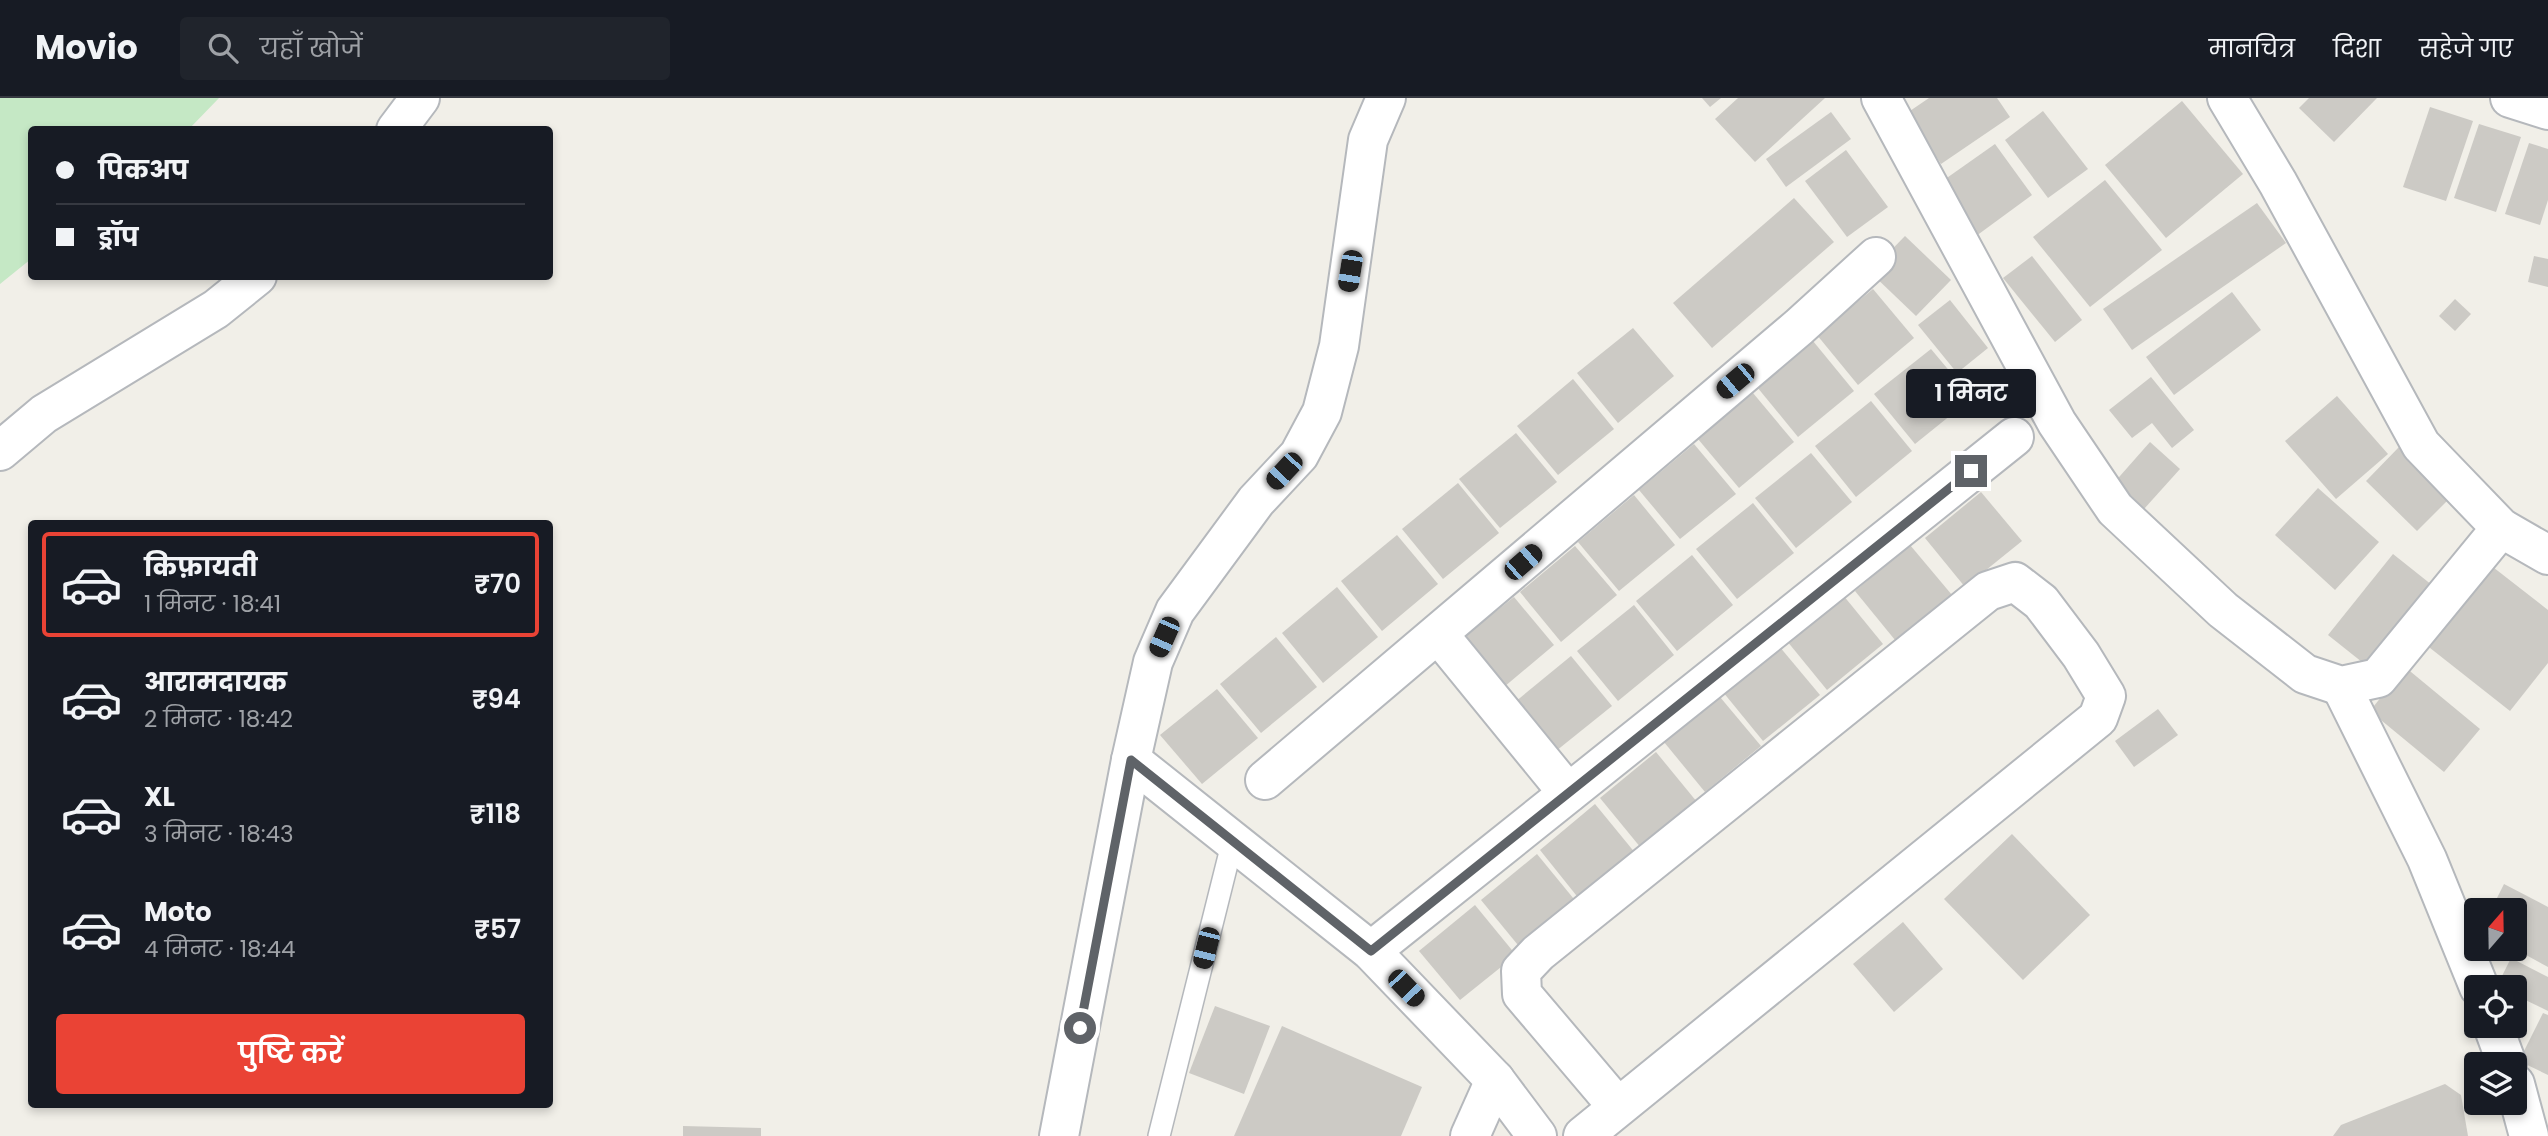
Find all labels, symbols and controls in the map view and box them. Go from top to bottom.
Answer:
search box [180,17,670,80]
text: Movio [35,24,138,71]
icon: search [204,29,242,67]
text: यहाँ खोजें [260,30,362,66]
text: मानचित्र [2209,32,2295,65]
text: दिशा [2333,32,2381,65]
text: सहेजे गए [2419,32,2513,65]
text: पिकअप [98,152,188,188]
text: ड्रॉप [98,219,139,255]
car [1337,249,1364,293]
car [1713,359,1758,403]
callout: 1 मिनट [1906,370,2036,418]
text: 1 मिनट [1934,377,2008,409]
car [1262,448,1307,494]
route end [1955,455,1987,487]
car [1501,540,1546,584]
text: किफ़ायती [144,549,258,585]
icon: car [60,553,123,616]
text: ₹70 [474,566,521,602]
text: 1 मिनट · 18:41 [144,588,281,620]
car [1146,614,1183,660]
text: आरामदायक [144,664,287,700]
icon: car [60,668,123,731]
text: ₹94 [472,681,521,717]
text: 2 मिनट · 18:42 [144,703,293,735]
text: XL [144,779,175,815]
icon: car [60,783,123,846]
text: ₹118 [470,796,521,832]
text: 3 मिनट · 18:43 [144,818,294,850]
text: Moto [144,894,212,930]
icon: car [60,898,123,961]
north arrow [2464,898,2527,961]
map controls [2464,898,2527,1115]
text: ₹57 [474,911,521,947]
car [1191,925,1222,971]
text: 4 मिनट · 18:44 [144,933,295,965]
car [1384,966,1429,1010]
button: locate [2464,975,2527,1038]
route start [1064,1012,1096,1044]
button: पुष्टि करें [56,1014,525,1094]
button: layers [2464,1052,2527,1115]

